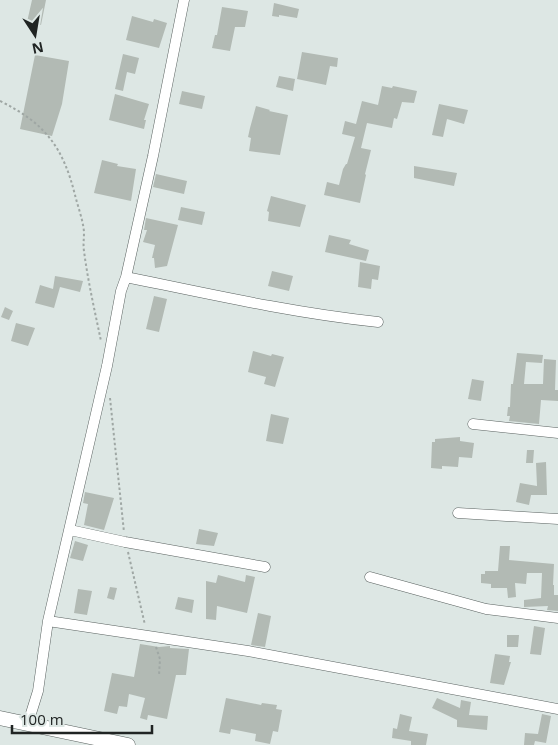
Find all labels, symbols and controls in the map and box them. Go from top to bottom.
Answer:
north arrow [10,10,60,60]
text: N [30,38,45,59]
scale bar [12,702,152,734]
text: 100 m [20,709,64,729]

